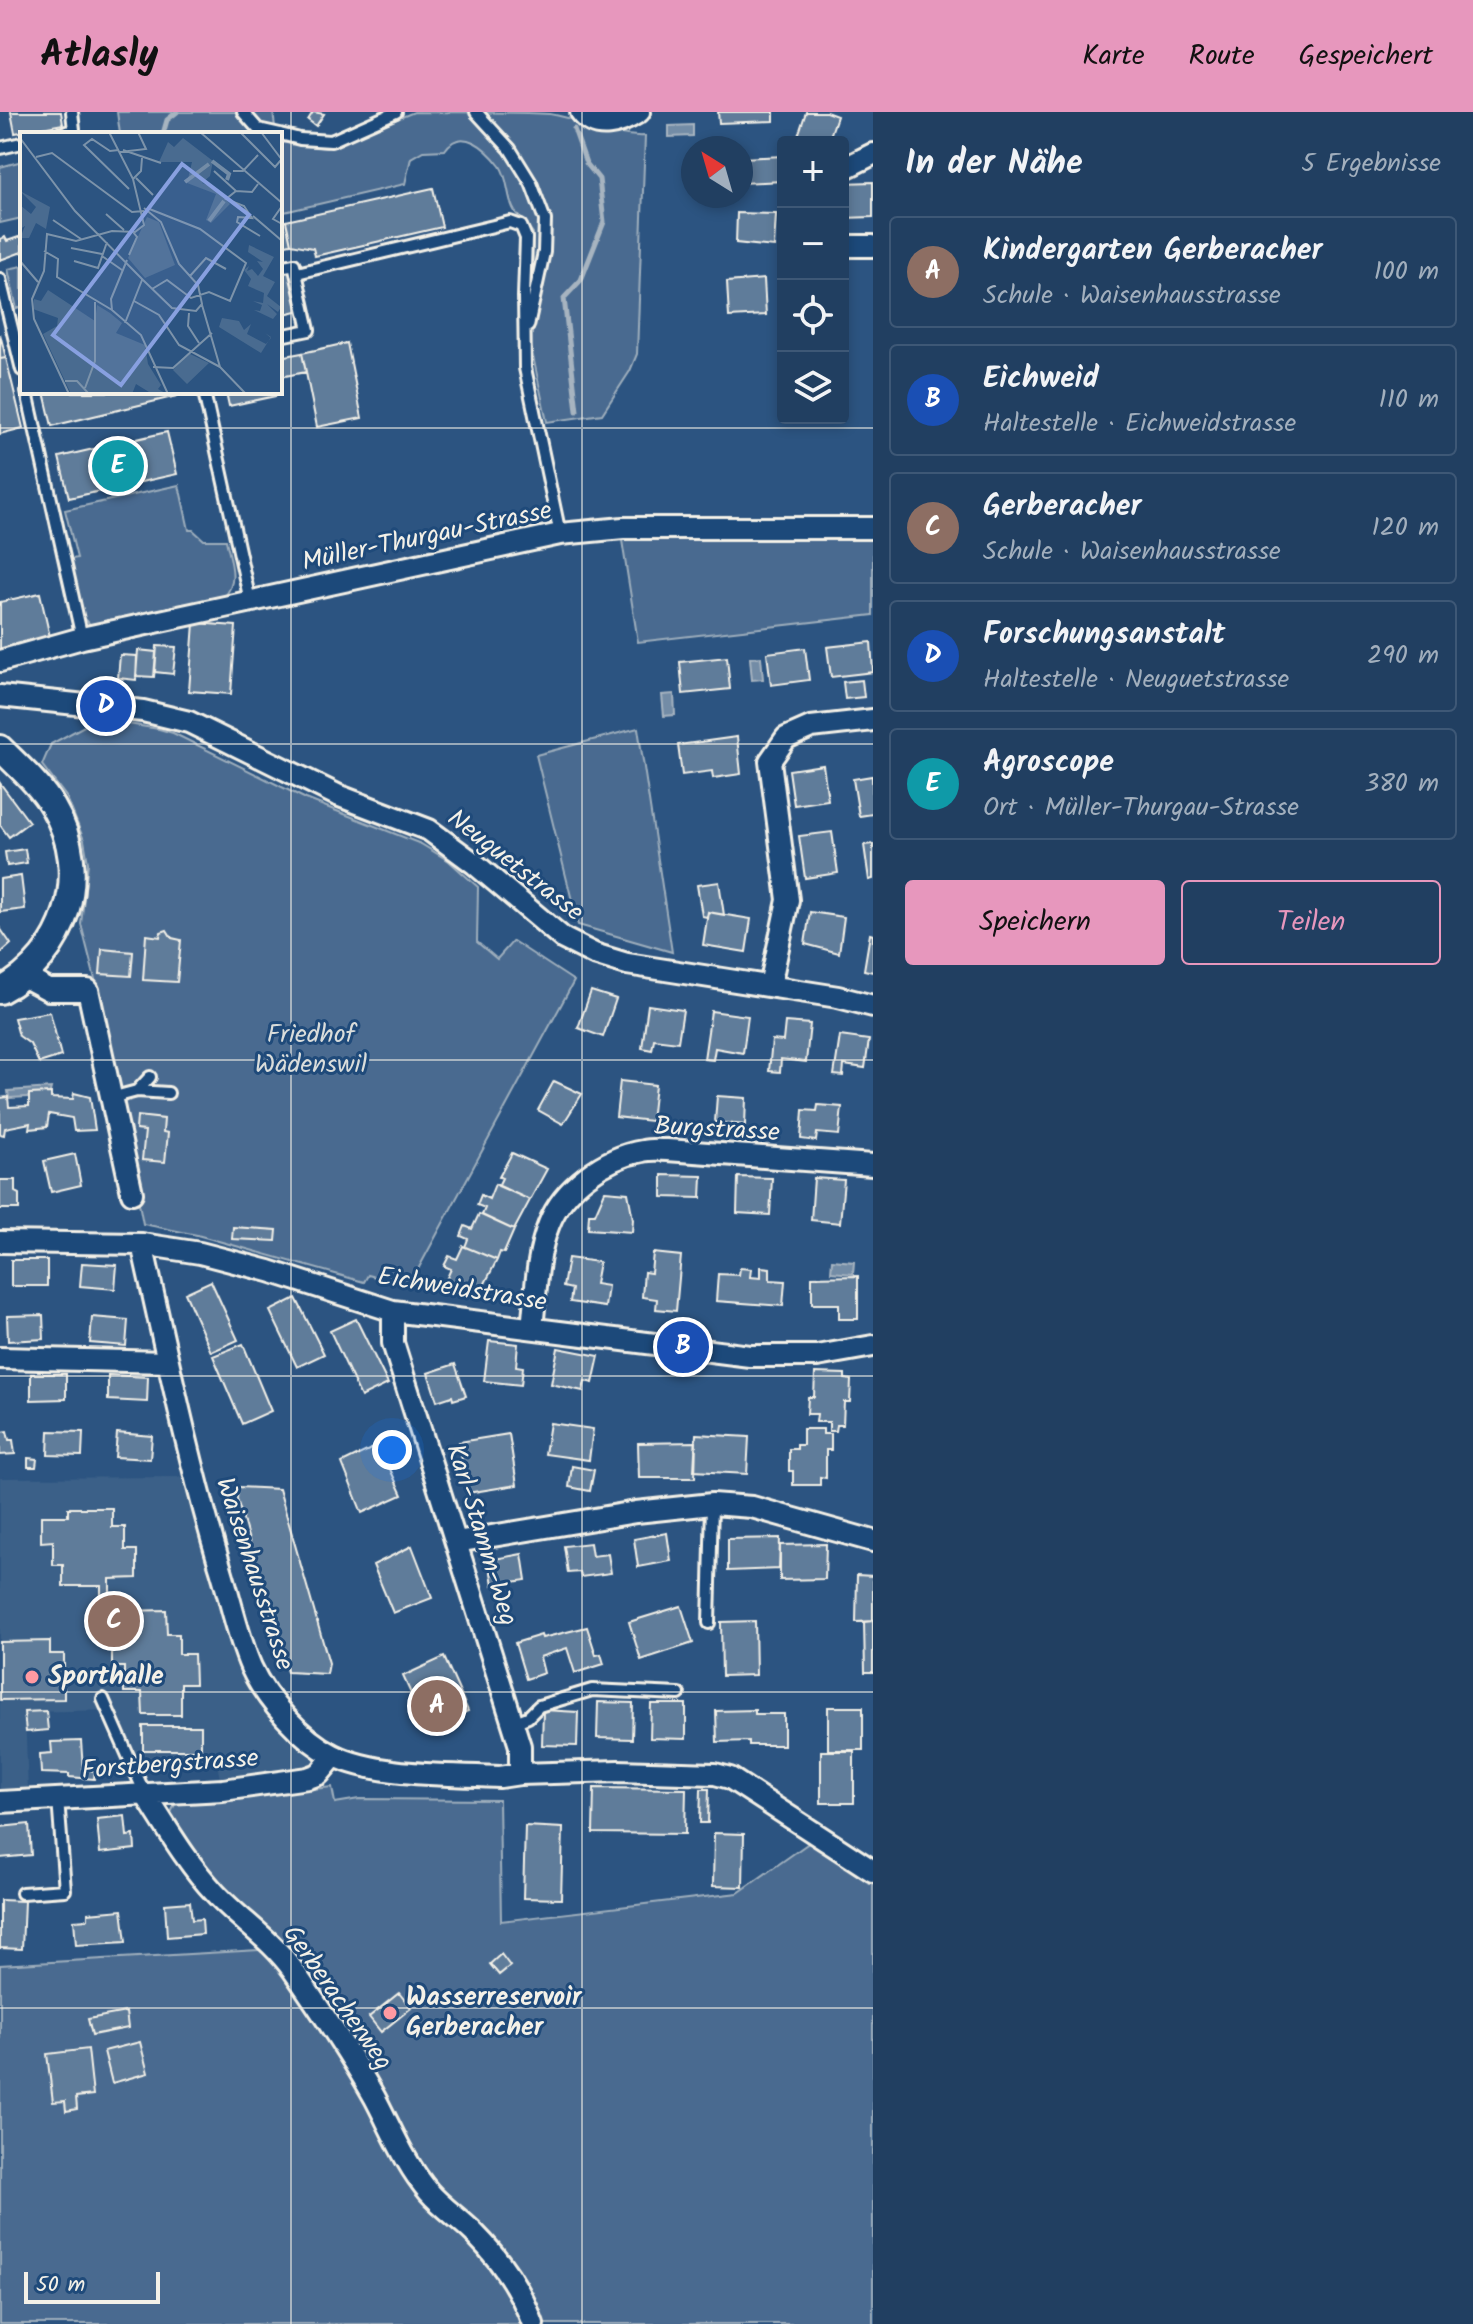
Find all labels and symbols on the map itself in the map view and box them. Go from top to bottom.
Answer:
inset map [20,132,282,394]
north arrow [681,136,753,208]
pin: E [92,436,144,496]
street label: Müller-Thurgau-Strasse [298,490,556,584]
pin: D [80,676,132,736]
street label: Neuguetstrasse [437,799,593,933]
park label: Friedhof Wädenswil [255,1014,367,1086]
street label: Burgstrasse [653,1106,781,1154]
street label: Eichweidstrasse [374,1256,550,1324]
pin: B [657,1317,709,1377]
your location [372,1430,412,1470]
street label: Karl-Stamm-Weg [433,1439,529,1631]
street label: Waisenhausstrasse [203,1472,305,1676]
pin: C [88,1591,140,1651]
place label: Sporthalle [48,1656,164,1698]
marker: Sporthalle [23,1668,41,1686]
pin: A [411,1676,463,1736]
street label: Forstbergstrasse [80,1738,260,1792]
street label: Gerberacherweg [271,1916,403,2080]
place label: Wasserreservoir Gerberacher [406,1977,583,2049]
marker: Wasserreservoir Gerberacher [381,2004,399,2022]
scale bar [24,2268,160,2304]

